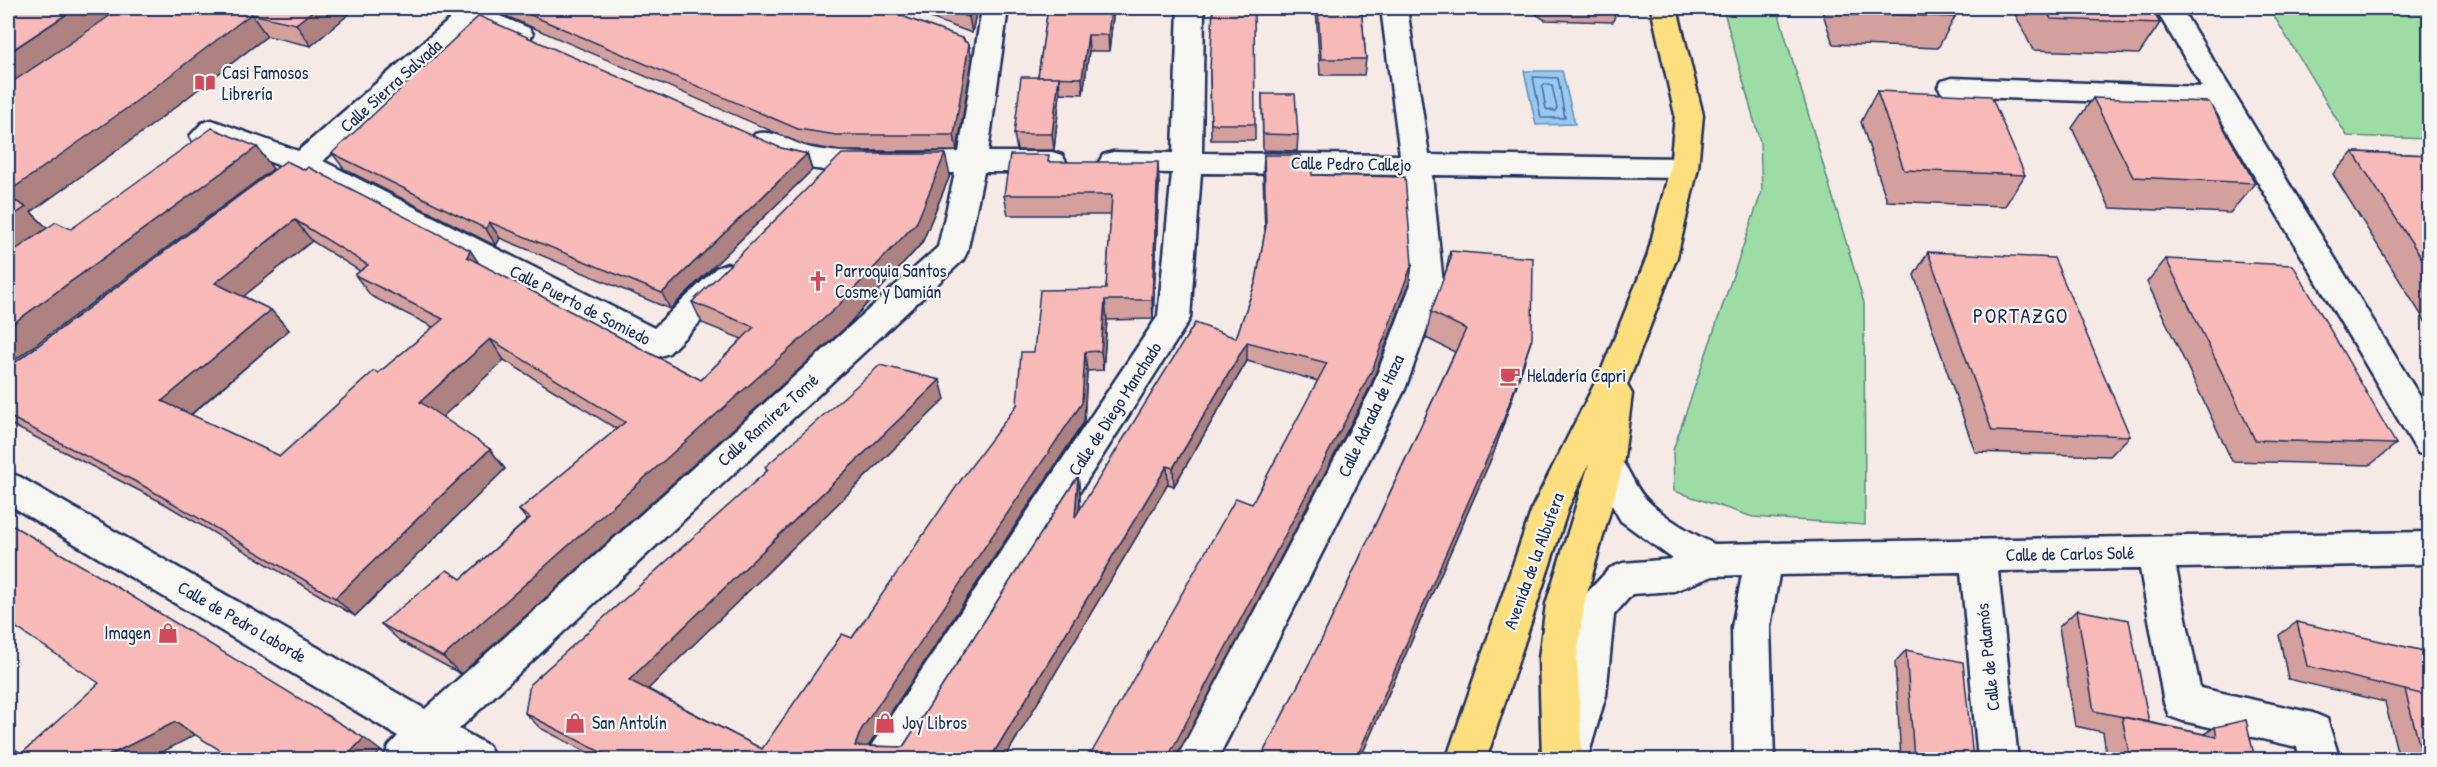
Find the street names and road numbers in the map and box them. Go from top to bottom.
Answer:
street label: Calle Sierra Salvada [334,33,447,138]
street label: Calle Pedro Callejo [1291,150,1411,177]
street label: Calle Puerto de Somiedo [505,258,655,351]
street label: Calle de Diego Manchado [1062,337,1167,481]
street label: Calle Adrada de Haza [1331,350,1410,481]
street label: Calle Ramírez Tomé [712,367,824,472]
street label: Avenida de la Albufera [1497,489,1570,633]
street label: Calle de Carlos Solé [2005,540,2135,567]
street label: Calle de Pedro Laborde [173,574,311,669]
street label: Calle de Palamós [1969,602,2006,712]

